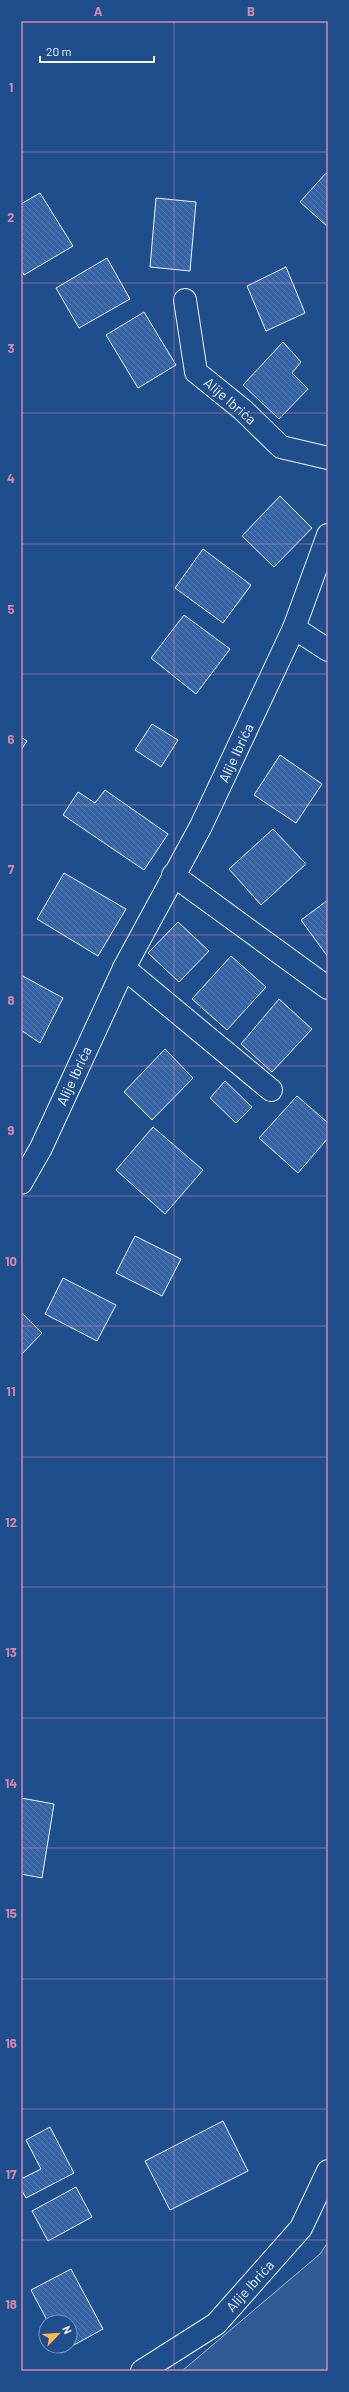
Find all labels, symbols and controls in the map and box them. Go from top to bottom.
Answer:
text: A [94,3,103,19]
text: B [247,3,255,19]
scale bar [40,38,154,64]
text: 20 m [46,44,72,58]
text: 1 [9,79,13,95]
text: 2 [7,209,15,225]
text: 3 [7,340,15,356]
street label: Alije Ibrića [201,373,260,428]
text: 4 [7,470,15,486]
text: 5 [7,601,15,617]
street label: Alije Ibrića [214,720,257,785]
text: 6 [8,731,15,747]
text: 7 [8,861,15,877]
text: 8 [7,992,15,1008]
street label: Alije Ibrića [52,1043,95,1108]
text: 9 [8,1122,15,1138]
text: 10 [5,1253,17,1269]
text: 11 [6,1383,16,1399]
text: 12 [5,1514,17,1530]
text: 13 [5,1644,17,1660]
text: 14 [5,1775,17,1791]
text: 15 [5,1905,17,1921]
text: 16 [5,2035,17,2051]
text: 17 [5,2166,17,2182]
street label: Alije Ibrića [222,2256,277,2315]
text: 18 [5,2296,17,2312]
north arrow [38,2314,78,2354]
text: N [60,2323,75,2336]

